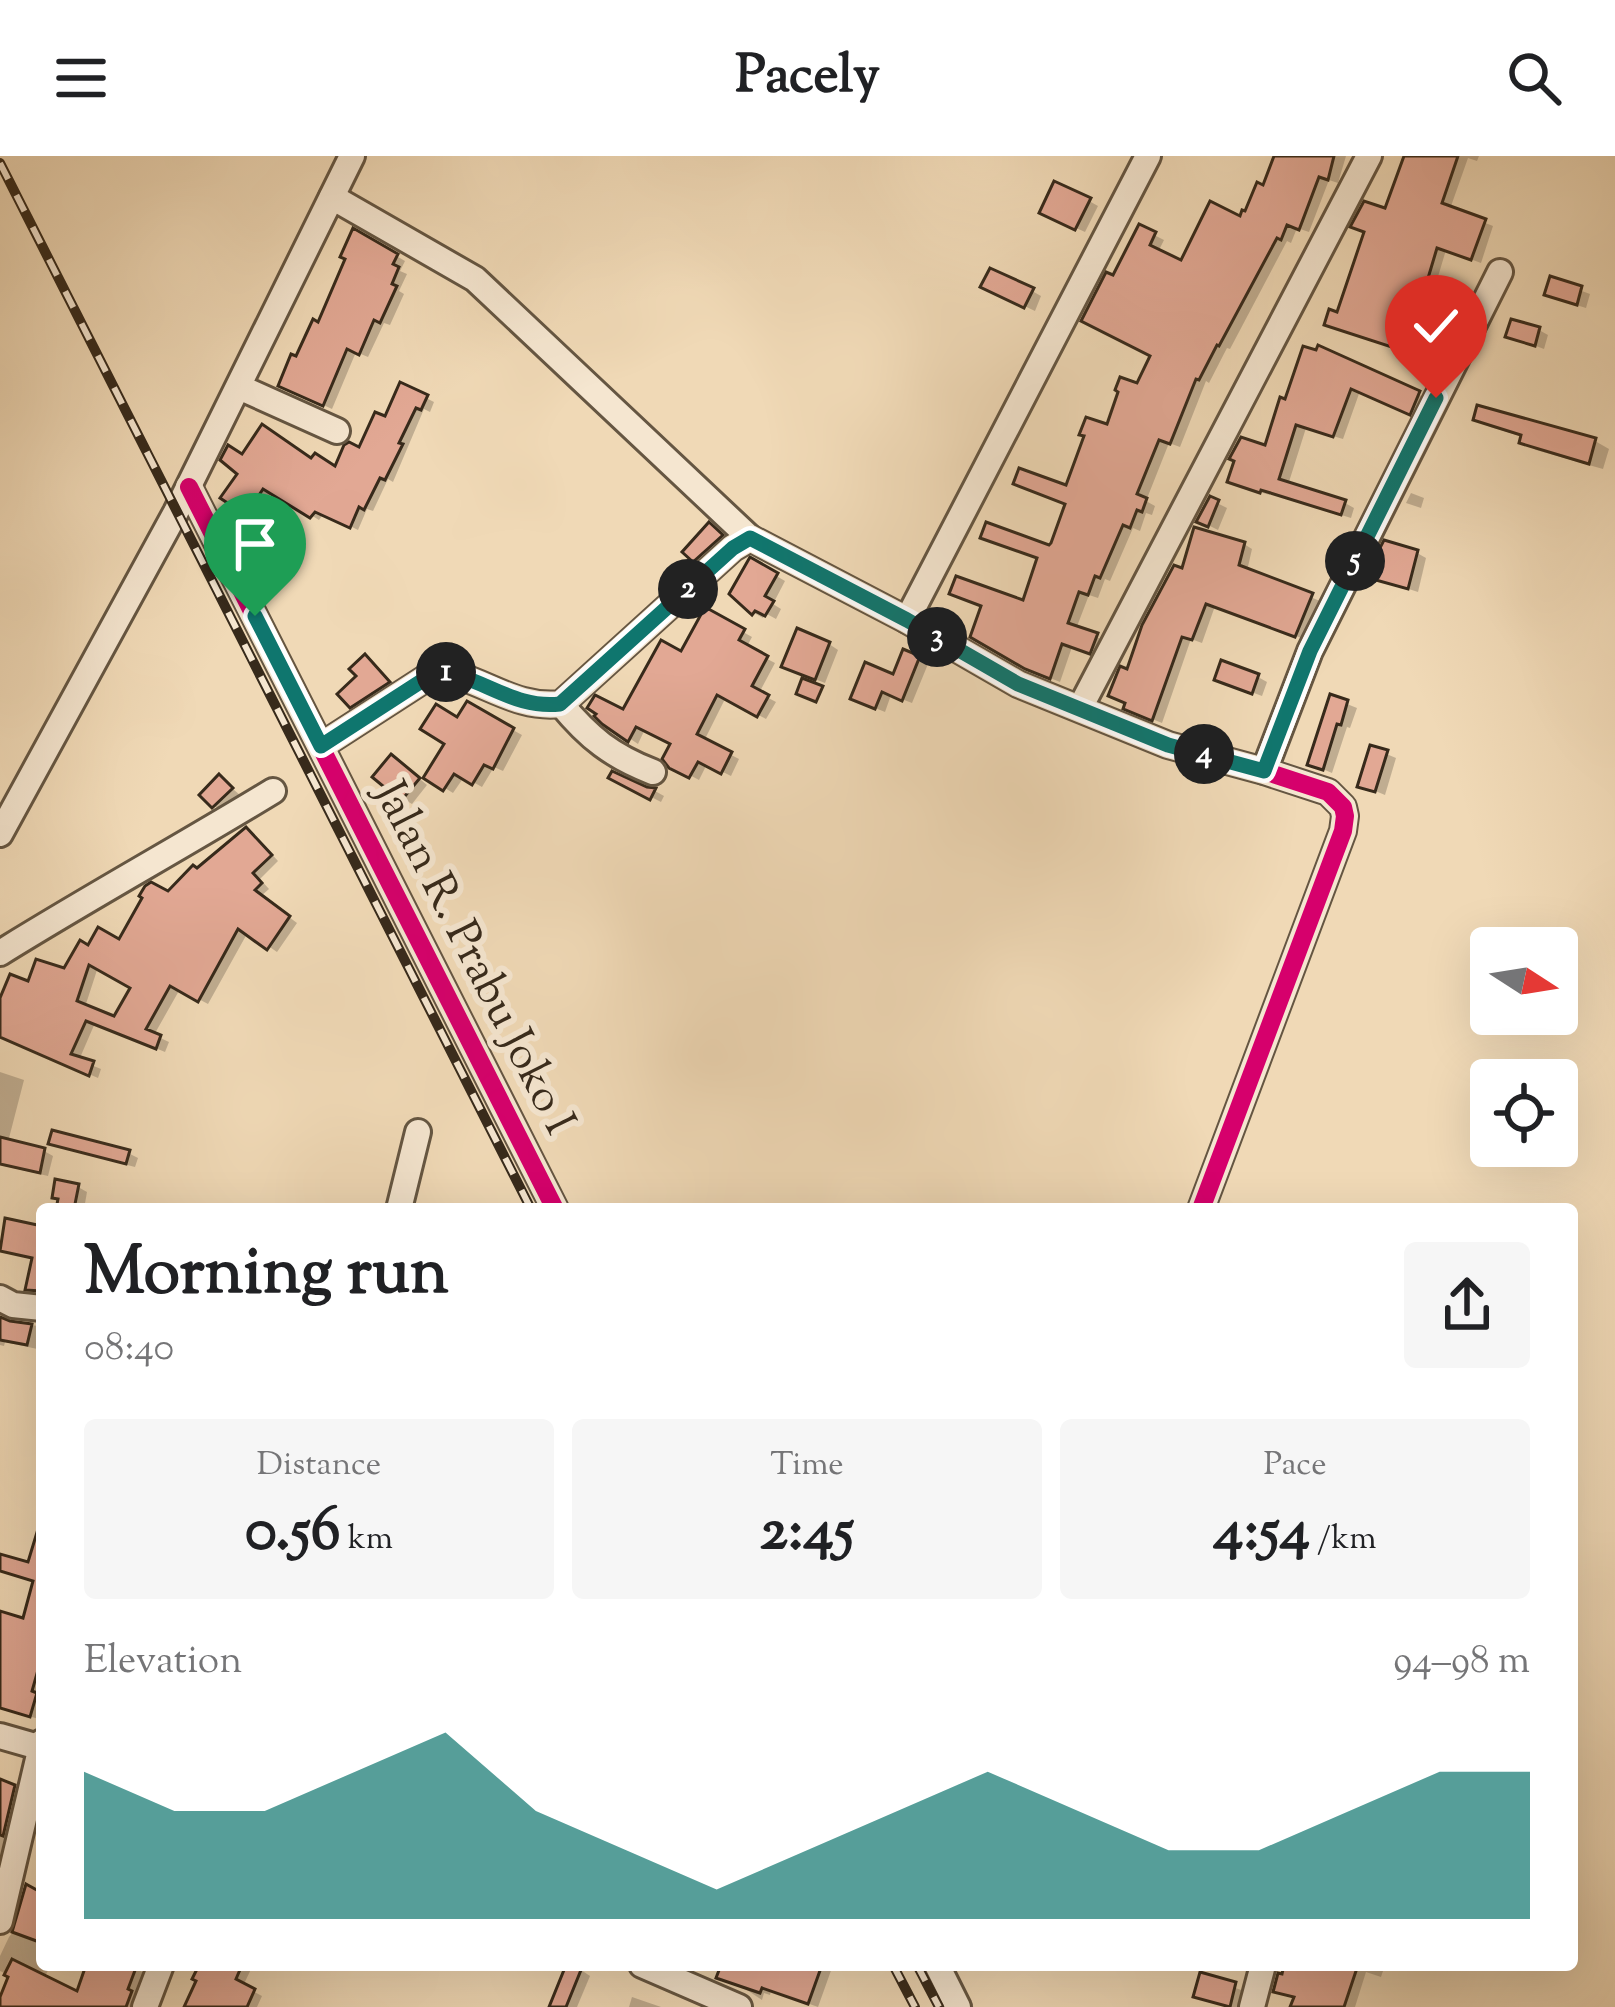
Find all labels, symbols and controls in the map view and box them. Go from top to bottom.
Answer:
text: Pacely [735,39,880,117]
icon: menu [48,45,114,111]
icon: search [1501,45,1567,111]
pin [1385,275,1487,398]
icon: check [1403,293,1469,359]
pin [204,493,306,616]
icon: arrive [222,511,288,577]
pin: 5 [1325,531,1385,591]
text: 5 [1349,537,1361,585]
pin: 2 [658,559,718,619]
text: 2 [680,565,696,613]
pin: 3 [907,607,967,667]
text: 3 [930,613,944,661]
pin: 1 [416,642,476,702]
text: 1 [440,648,452,696]
pin: 4 [1174,724,1234,784]
text: 4 [1196,730,1212,778]
street label: Jalan R. Prabu Joko I [353,768,589,1147]
north arrow [1470,927,1578,1035]
map controls [1470,927,1578,1167]
button: locate [1470,1059,1578,1167]
text: Morning run [84,1229,449,1324]
button: share [1404,1242,1530,1368]
text: 08:40 [84,1322,174,1378]
text: Distance [257,1442,381,1490]
text: Time [770,1442,844,1490]
text: Pace [1263,1442,1327,1490]
text: 0.56 [245,1490,341,1577]
text: 2:45 [760,1490,854,1577]
text: 4:54 [1213,1490,1310,1577]
text: km [341,1516,393,1564]
text: /km [1310,1516,1377,1564]
text: Elevation [84,1635,242,1691]
text: 94–98 m [1393,1635,1530,1691]

